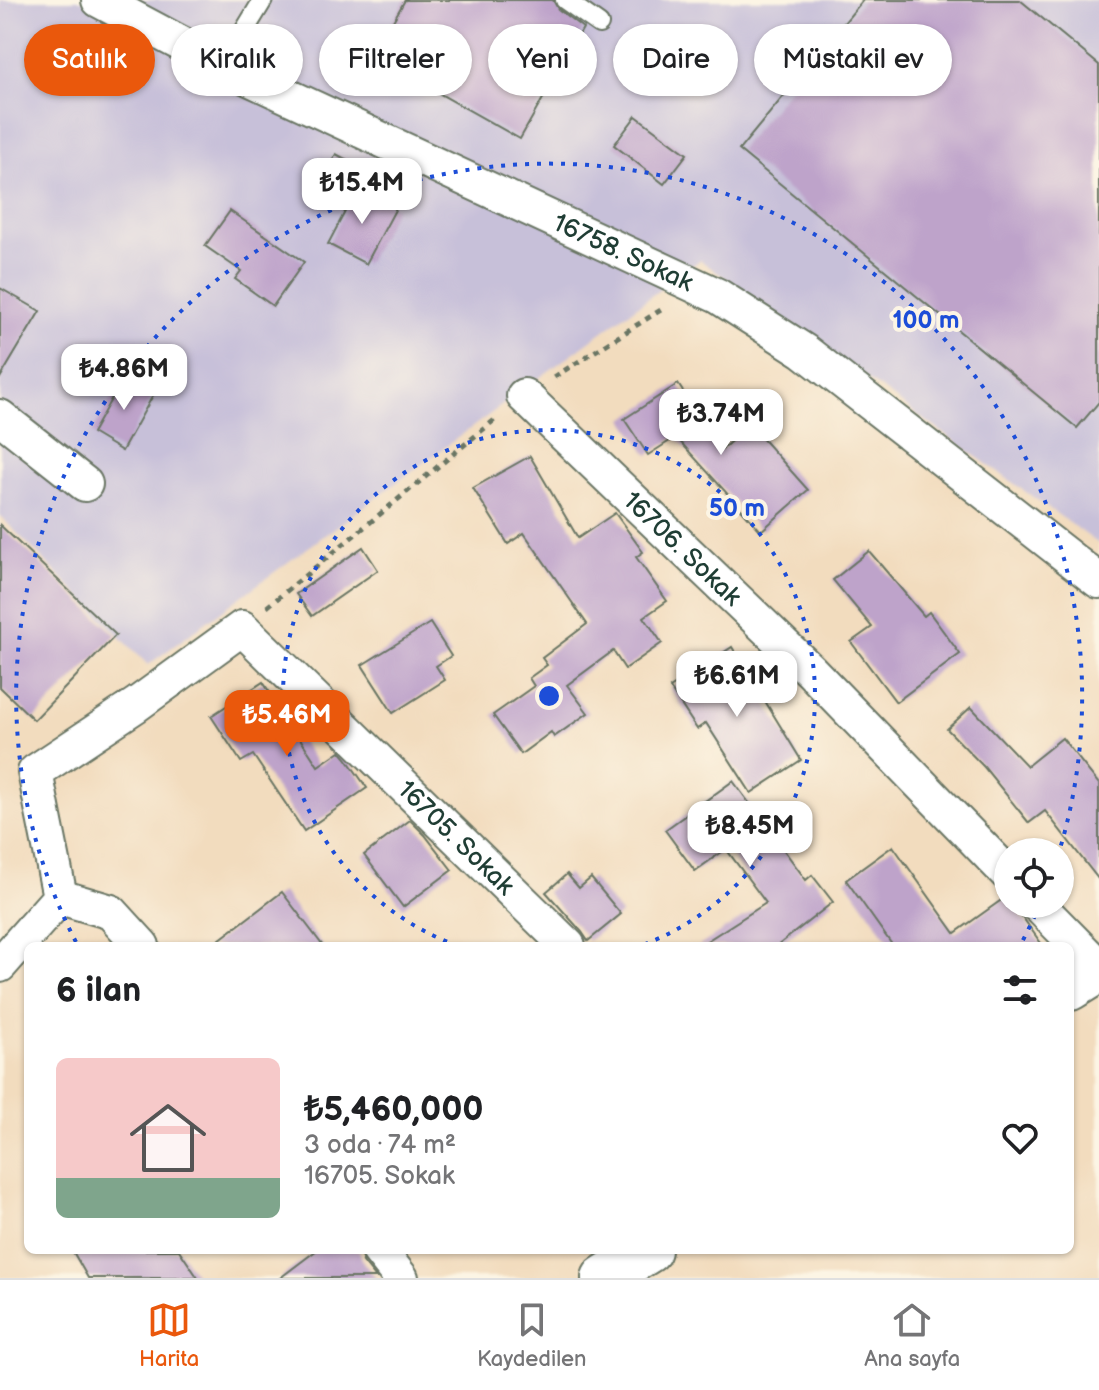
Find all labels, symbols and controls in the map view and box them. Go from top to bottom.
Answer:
chip: Satılık [24,24,155,96]
chip: Kiralık [171,24,303,96]
chip: Filtreler [319,24,472,96]
chip: Yeni [488,24,597,96]
chip: Daire [613,24,738,96]
chip: Müstakil ev [754,24,952,96]
pin: ₺15.4M [297,158,427,226]
text: ₺15.4M [320,168,404,199]
street label: 16758. Sokak [548,208,698,299]
text: 100 m [893,306,959,335]
pin: ₺4.86M [59,344,189,412]
text: ₺4.86M [79,354,169,385]
pin: ₺3.74M [656,389,786,457]
text: ₺3.74M [677,399,765,430]
street label: 16706. Sokak [616,486,748,613]
text: 50 m [709,494,765,523]
pin: ₺6.61M [672,651,802,719]
text: ₺6.61M [694,661,780,692]
centre of rings [535,682,563,710]
pin: ₺5.46M [222,690,352,758]
text: ₺5.46M [242,700,332,731]
street label: 16705. Sokak [391,775,520,902]
pin: ₺8.45M [685,801,815,869]
text: ₺8.45M [706,811,794,842]
map controls [994,838,1074,918]
button: locate [994,838,1074,918]
icon: filters [998,968,1042,1012]
text: 6 ilan [56,970,141,1011]
text: ₺5,460,000 [304,1089,484,1130]
icon: home [120,1090,216,1186]
icon: heart [998,1116,1042,1160]
text: 3 oda · 74 m² [304,1130,456,1161]
text: 16705. Sokak [304,1161,455,1192]
tab: Harita [139,1298,199,1373]
tab: Kaydedilen [477,1298,586,1373]
tab: Ana sayfa [864,1298,960,1373]

